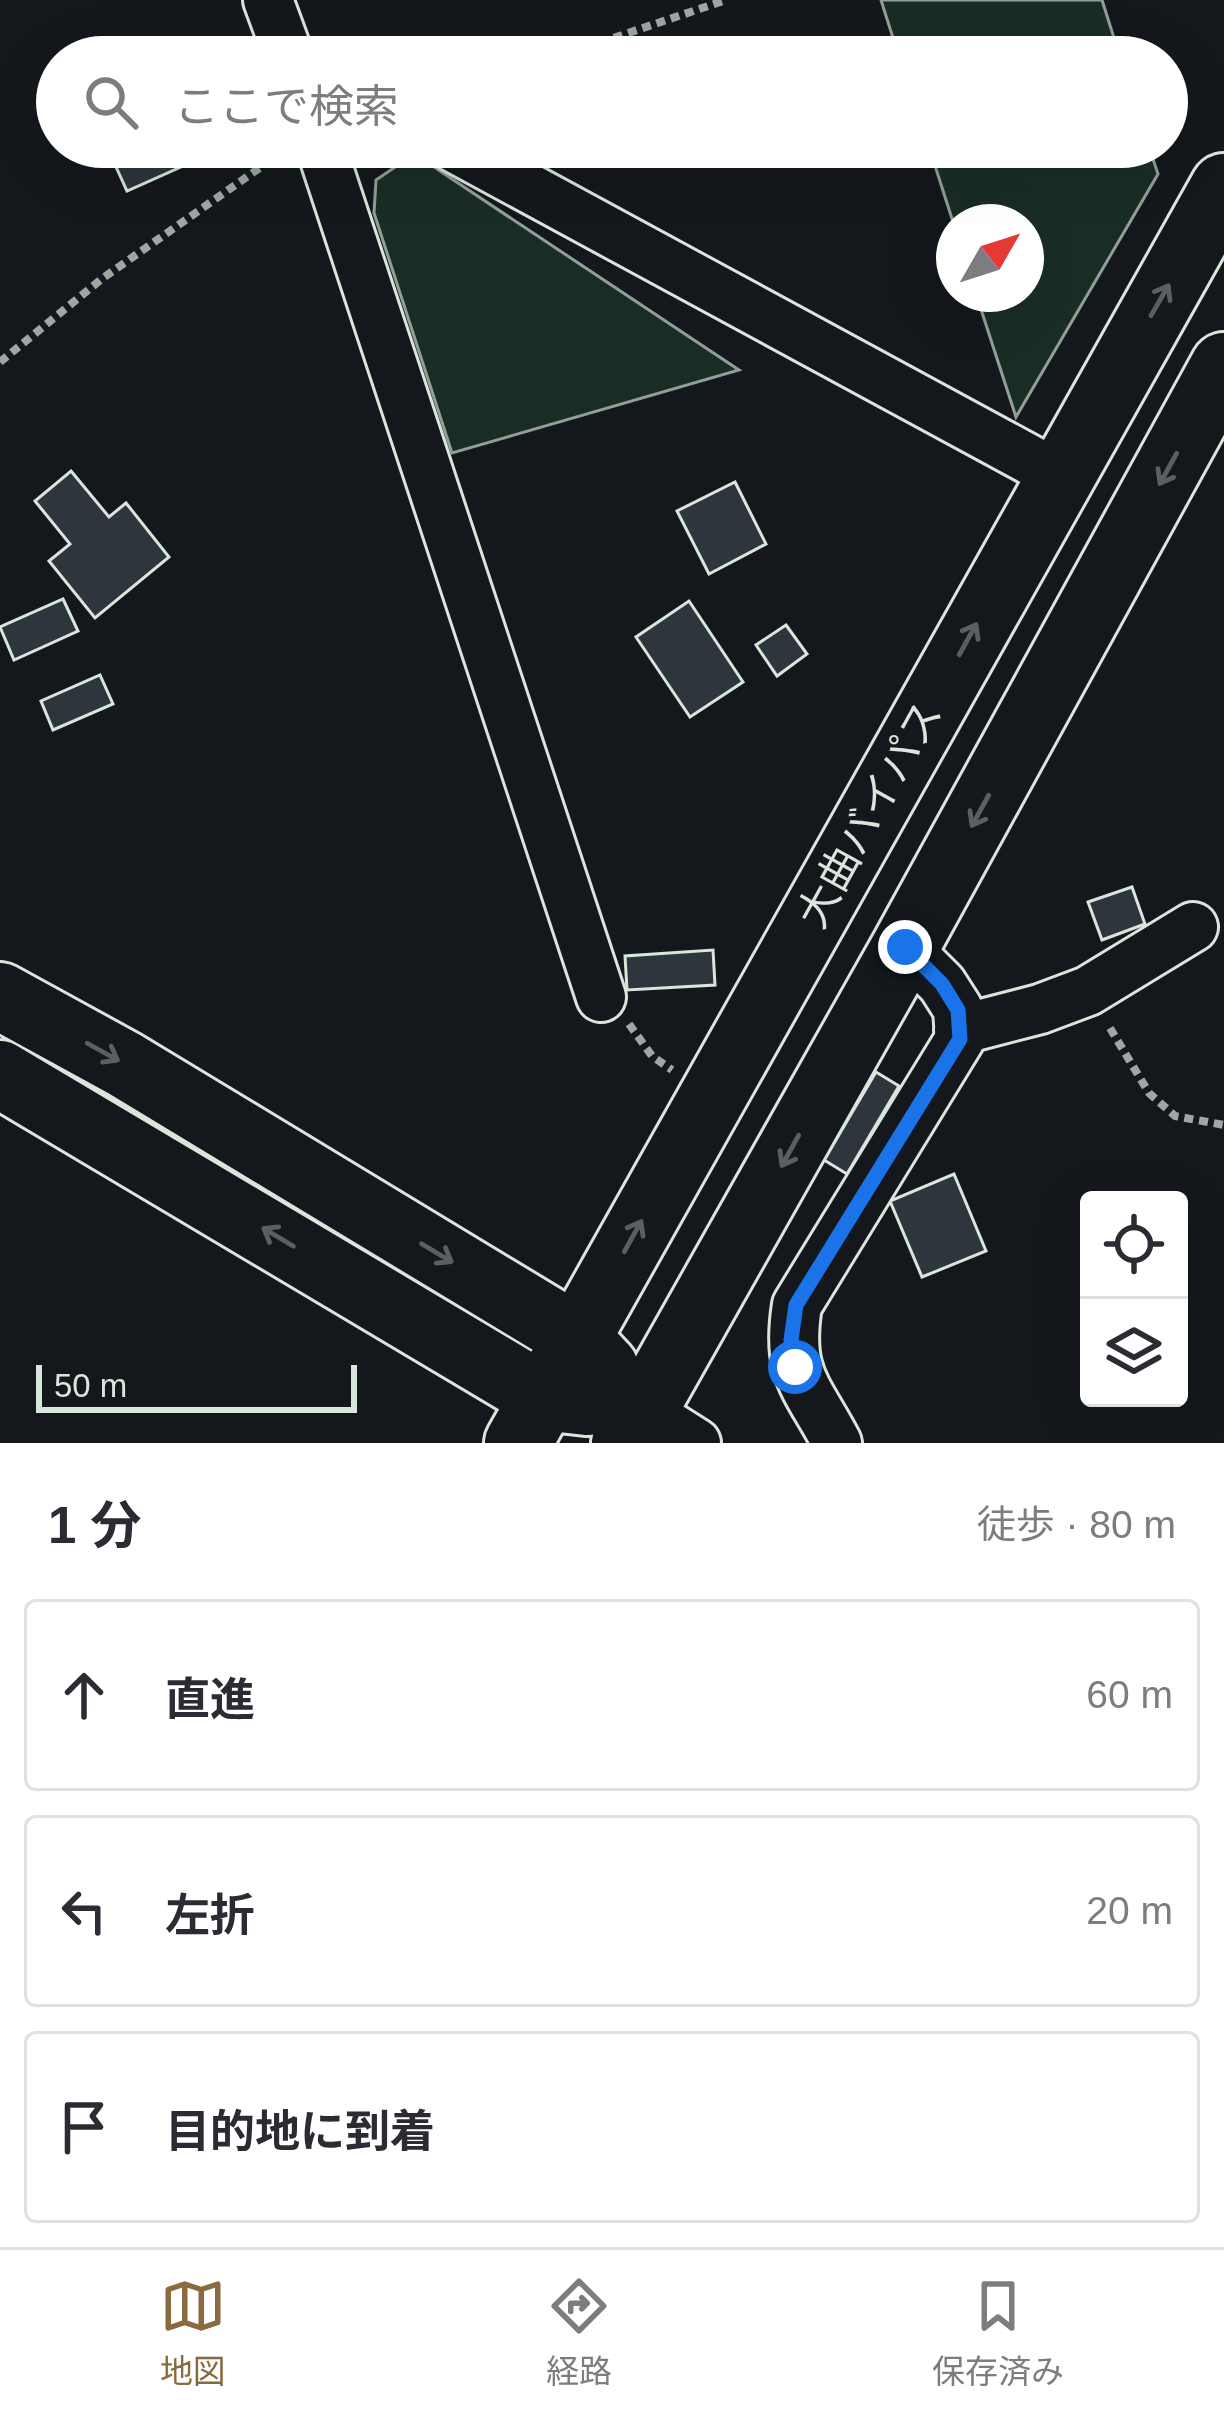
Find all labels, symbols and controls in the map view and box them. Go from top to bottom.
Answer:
search box [36,36,1188,168]
icon: search [78,69,144,135]
text: ここで検索 [174,81,399,132]
north arrow [936,204,1044,312]
one-way arrow [1149,283,1172,318]
one-way arrow [1156,450,1179,485]
one-way arrow [956,622,980,657]
street label: 大曲バイパス [788,693,951,935]
one-way arrow [968,792,991,827]
route end [878,920,932,974]
one-way arrow [84,1041,119,1064]
one-way arrow [778,1133,801,1168]
map controls [1080,1191,1188,1407]
button: locate [1080,1191,1188,1299]
one-way arrow [622,1219,645,1254]
one-way arrow [261,1225,296,1249]
one-way arrow [419,1241,453,1265]
button: layers [1080,1299,1188,1407]
route start [768,1340,822,1394]
scale bar [36,1359,357,1412]
text: 50 m [54,1367,127,1404]
text: 1 分 [48,1497,142,1554]
text: 徒歩 · 80 m [977,1503,1176,1546]
icon: ahead [51,1662,117,1728]
text: 60 m [1086,1673,1173,1716]
text: 直進 [165,1674,255,1725]
icon: left [51,1878,117,1944]
text: 20 m [1086,1889,1173,1932]
text: 左折 [165,1890,255,1941]
icon: arrive [51,2094,117,2160]
text: 目的地に到着 [165,2106,435,2157]
tab: 地図 [160,2273,226,2393]
tab: 経路 [546,2273,612,2393]
tab: 保存済み [932,2273,1064,2393]

